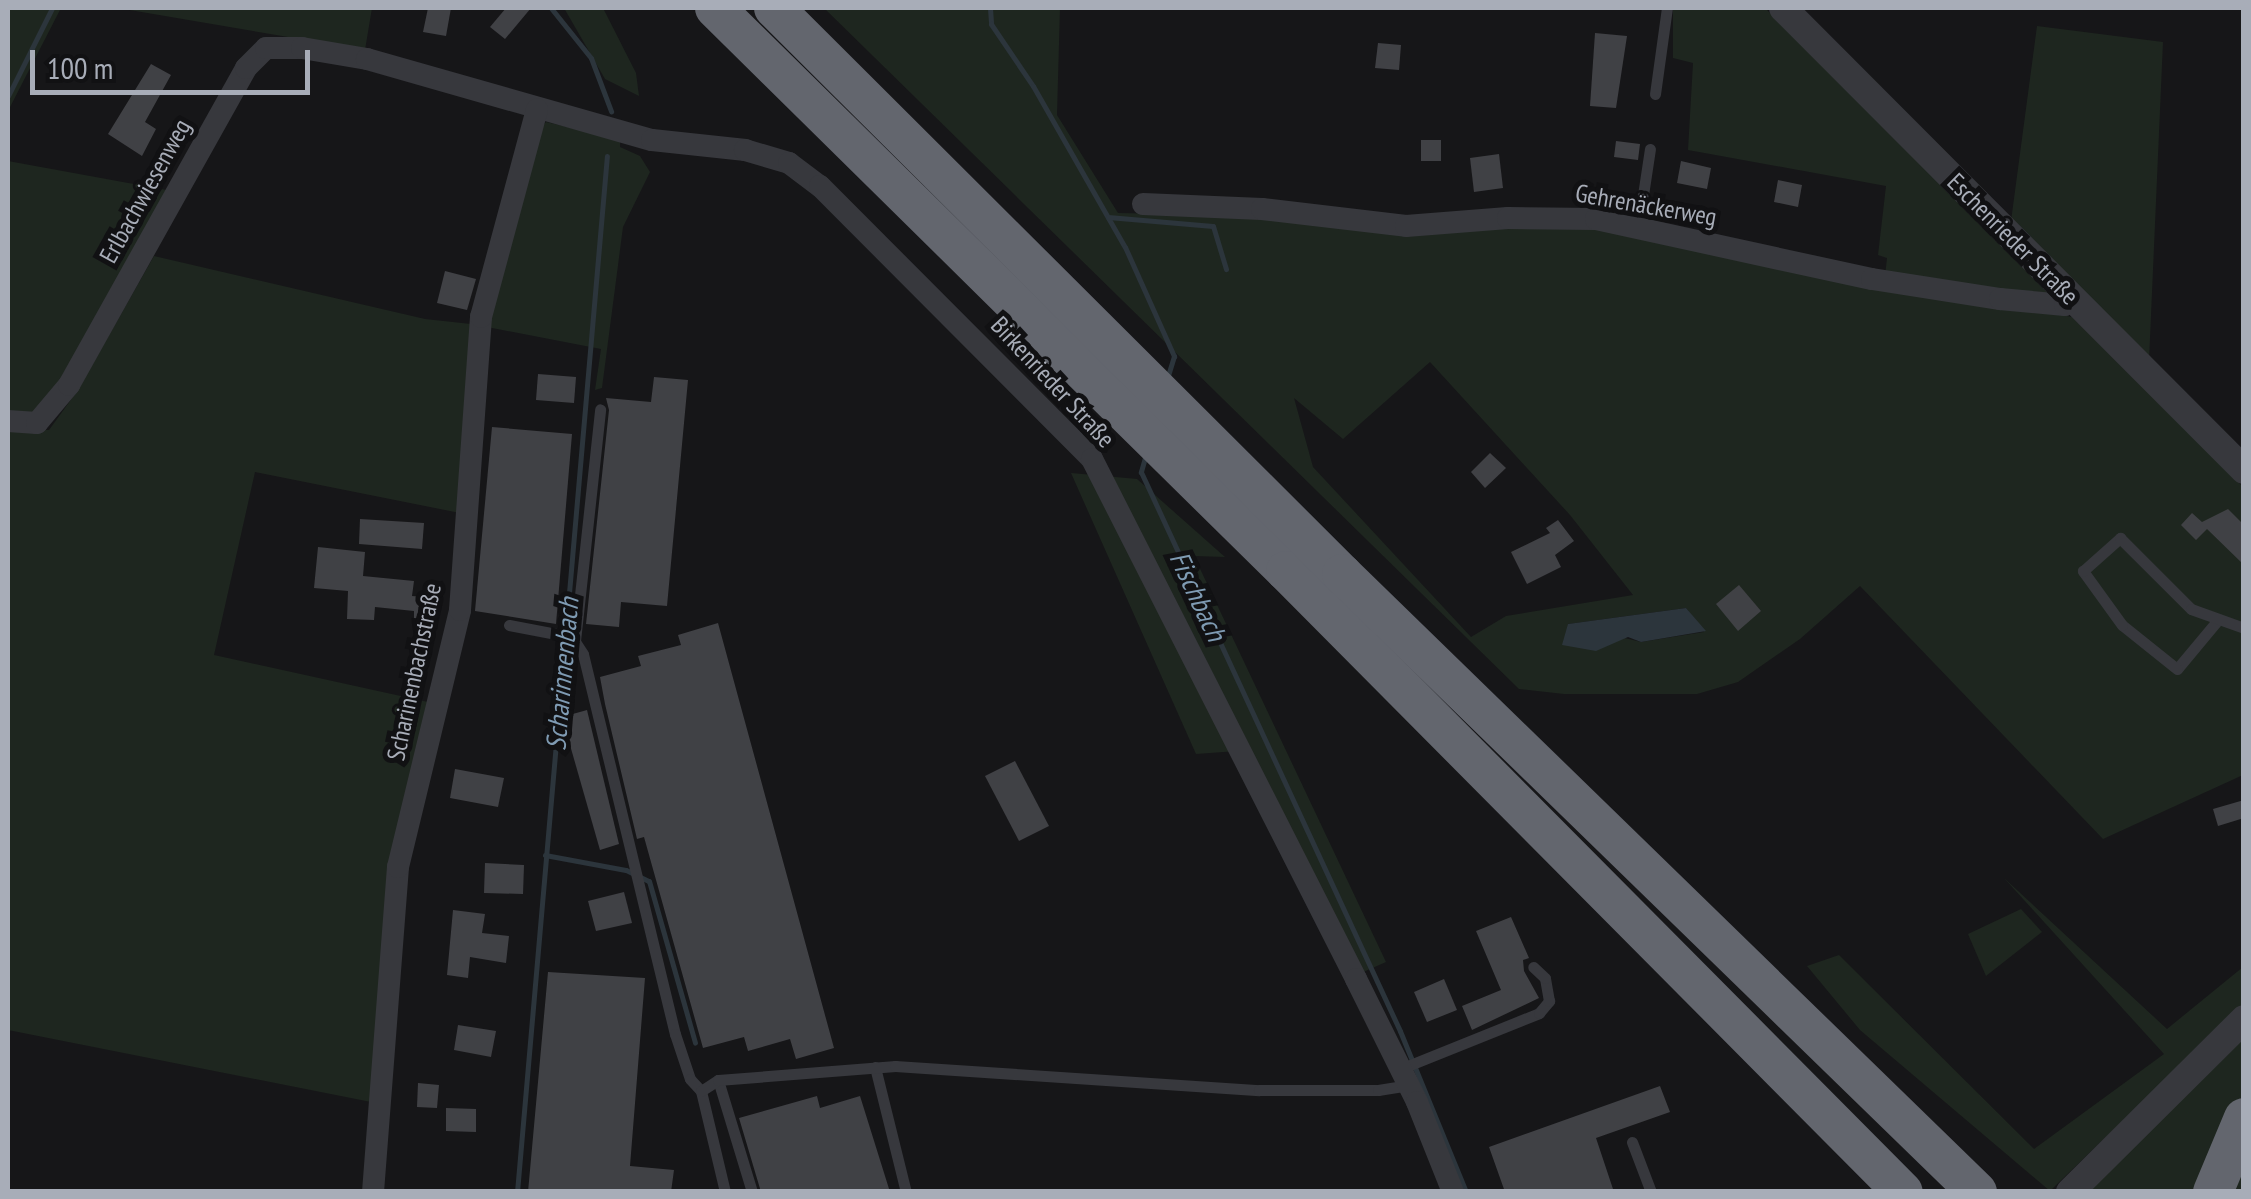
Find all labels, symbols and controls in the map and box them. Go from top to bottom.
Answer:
scale bar [35,30,315,92]
text: 100 m [47,48,113,87]
street label: Erlbachwiesenweg [93,114,197,268]
street label: Eschenrieder Straße [1941,167,2085,311]
street label: Gehrenäckerweg [1573,178,1719,232]
street label: Birkenrieder Straße [985,310,1121,454]
water label: Fischbach [1163,546,1233,646]
street label: Scharinenbachstraße [381,581,447,763]
water label: Scharinnenbach [539,596,585,752]

